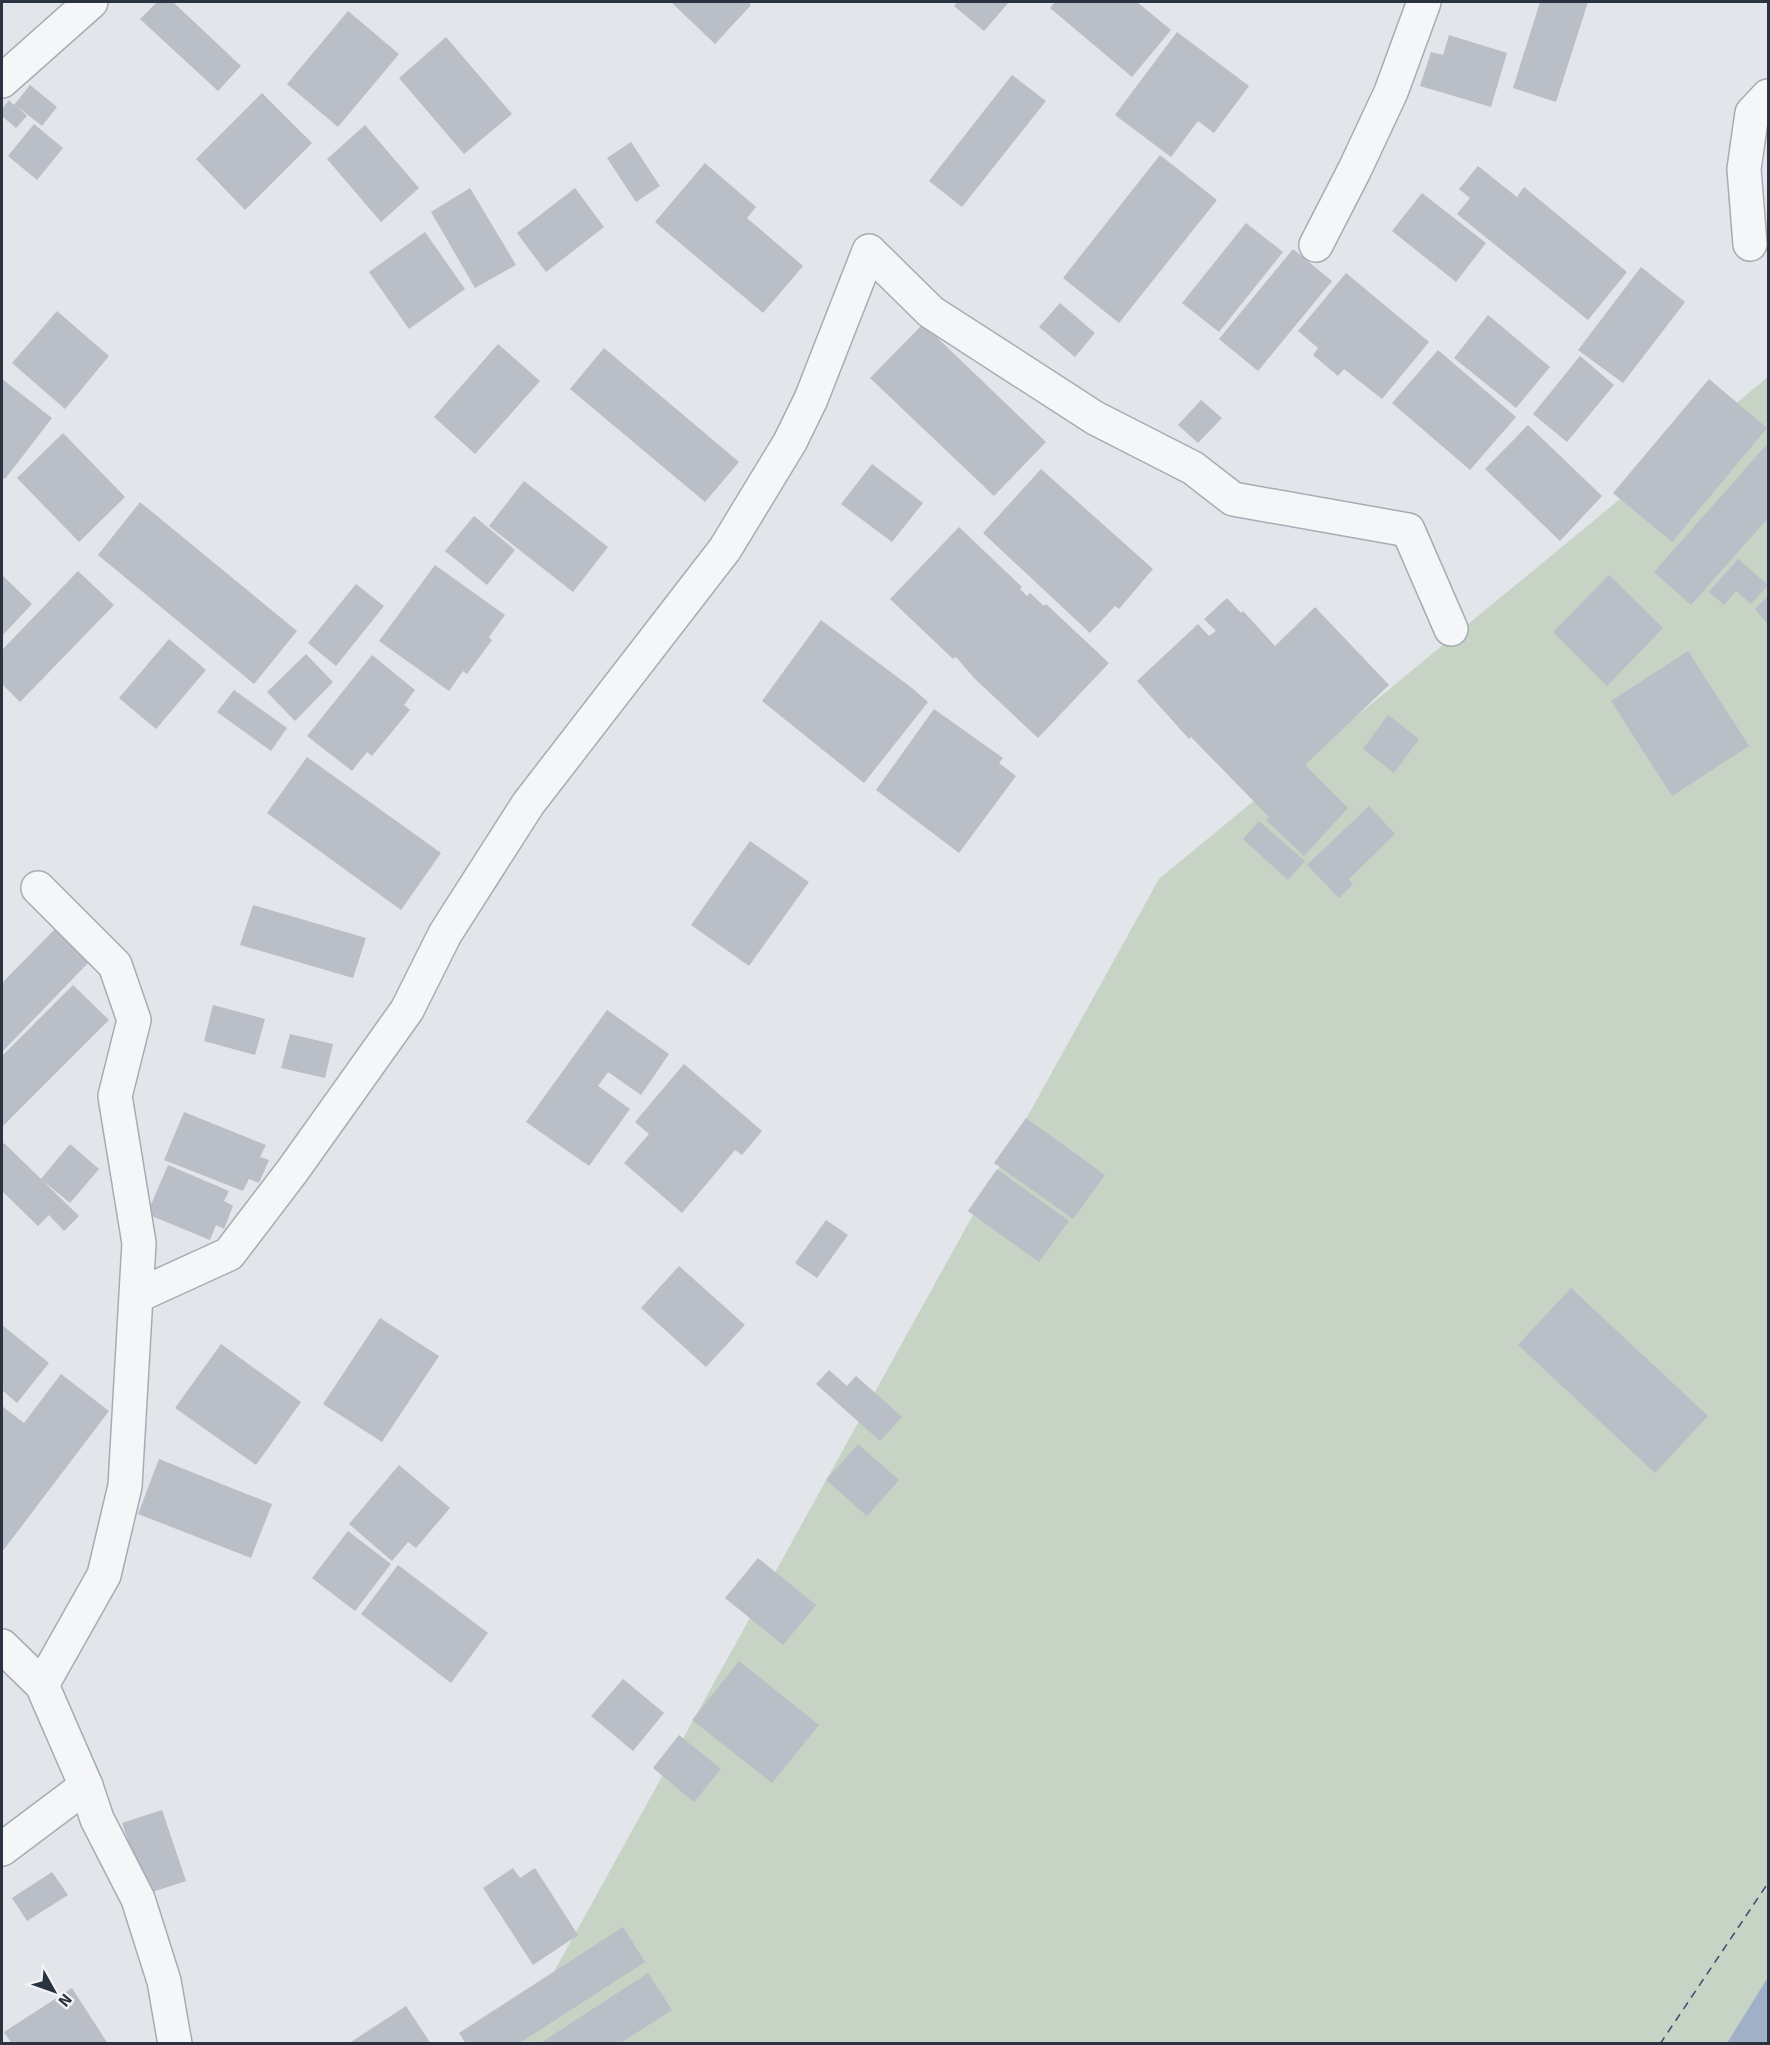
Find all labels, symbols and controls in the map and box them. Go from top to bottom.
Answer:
north arrow [24,1961,84,2021]
text: N [53,1989,76,2011]

